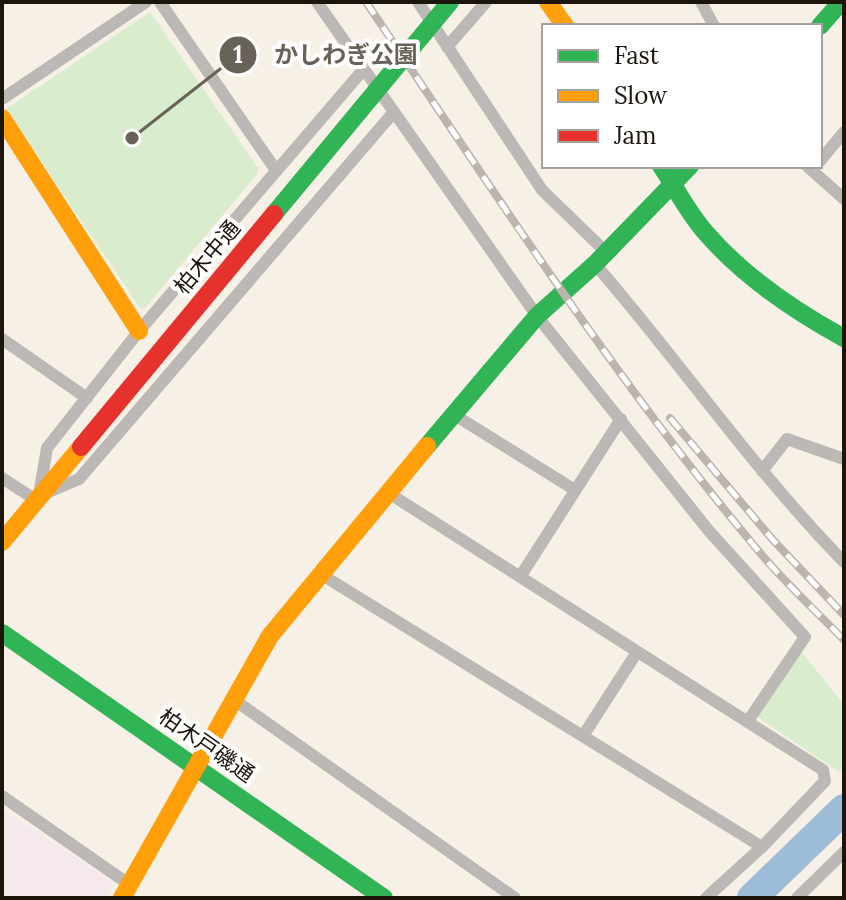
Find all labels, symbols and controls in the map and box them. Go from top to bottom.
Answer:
legend [542,24,822,168]
callout: かしわぎ公園 [218,31,434,79]
text: 1 [233,39,243,70]
text: かしわぎ公園 [274,39,418,70]
text: Fast [614,40,660,71]
text: Slow [614,80,668,111]
text: Jam [613,120,656,151]
street label: 柏木中通 [168,214,246,300]
street label: 柏木戸磯通 [154,702,260,788]

